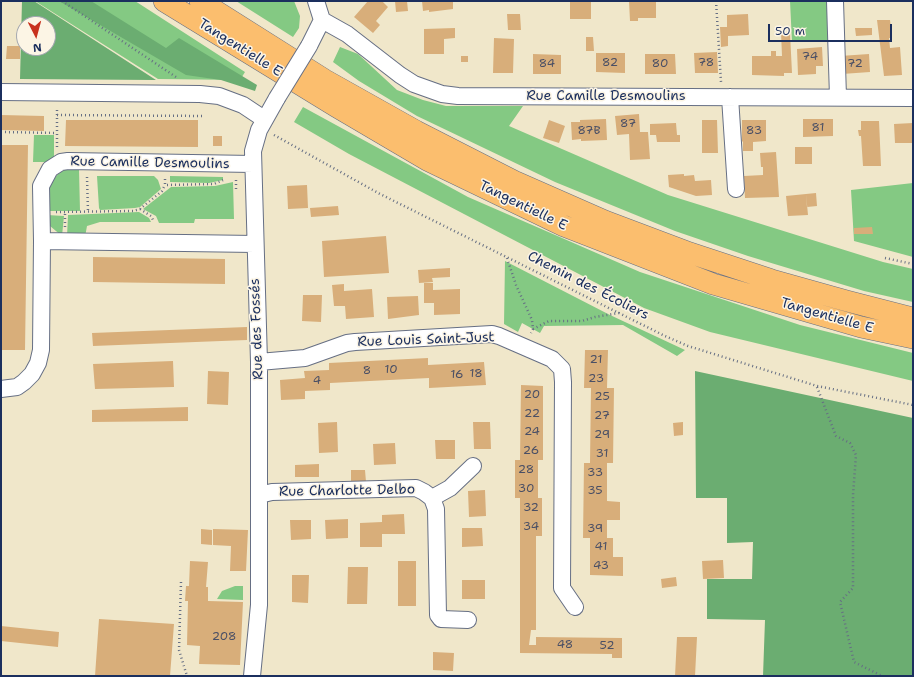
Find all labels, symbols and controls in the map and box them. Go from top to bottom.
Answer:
street label: Tangentielle E [195,15,285,81]
north arrow [16,16,56,56]
scale bar [770,16,894,42]
text: 50 m [775,23,805,39]
text: N [32,40,42,55]
house number: 74 [802,50,818,64]
house number: 82 [602,56,618,70]
house number: 78 [698,56,714,70]
house number: 84 [539,57,555,71]
house number: 80 [652,57,668,71]
house number: 72 [847,57,863,71]
street label: Rue Camille Desmoulins [526,88,686,104]
house number: 87 [620,117,636,131]
house number: 81 [812,121,824,135]
house number: 87B [577,124,601,138]
house number: 83 [746,124,762,138]
street label: Rue Camille Desmoulins [70,153,230,173]
street label: Tangentielle E [476,177,570,235]
street label: Chemin des Écoliers [524,248,652,324]
street label: Rue des Fossés [247,278,267,380]
street label: Tangentielle E [779,295,875,337]
street label: Rue Louis Saint-Just [357,329,495,351]
house number: 21 [590,353,602,367]
house number: 10 [384,363,398,377]
house number: 8 [363,364,371,378]
house number: 18 [469,367,483,381]
house number: 16 [450,368,464,382]
house number: 23 [588,372,604,386]
house number: 4 [313,374,321,388]
house number: 20 [524,388,540,402]
house number: 25 [594,390,610,404]
house number: 22 [524,407,540,421]
house number: 27 [594,409,610,423]
house number: 24 [524,425,540,439]
house number: 29 [594,428,610,442]
house number: 26 [523,444,539,458]
house number: 31 [596,447,608,461]
house number: 28 [518,463,534,477]
house number: 33 [587,466,603,480]
street label: Rue Charlotte Delbo [279,481,415,501]
house number: 30 [518,482,534,496]
house number: 35 [587,484,603,498]
house number: 32 [523,501,539,515]
house number: 34 [523,520,539,534]
house number: 39 [587,522,603,536]
house number: 41 [595,540,607,554]
house number: 43 [593,559,609,573]
house number: 208 [212,630,236,644]
house number: 48 [557,638,573,652]
house number: 52 [599,639,615,653]

